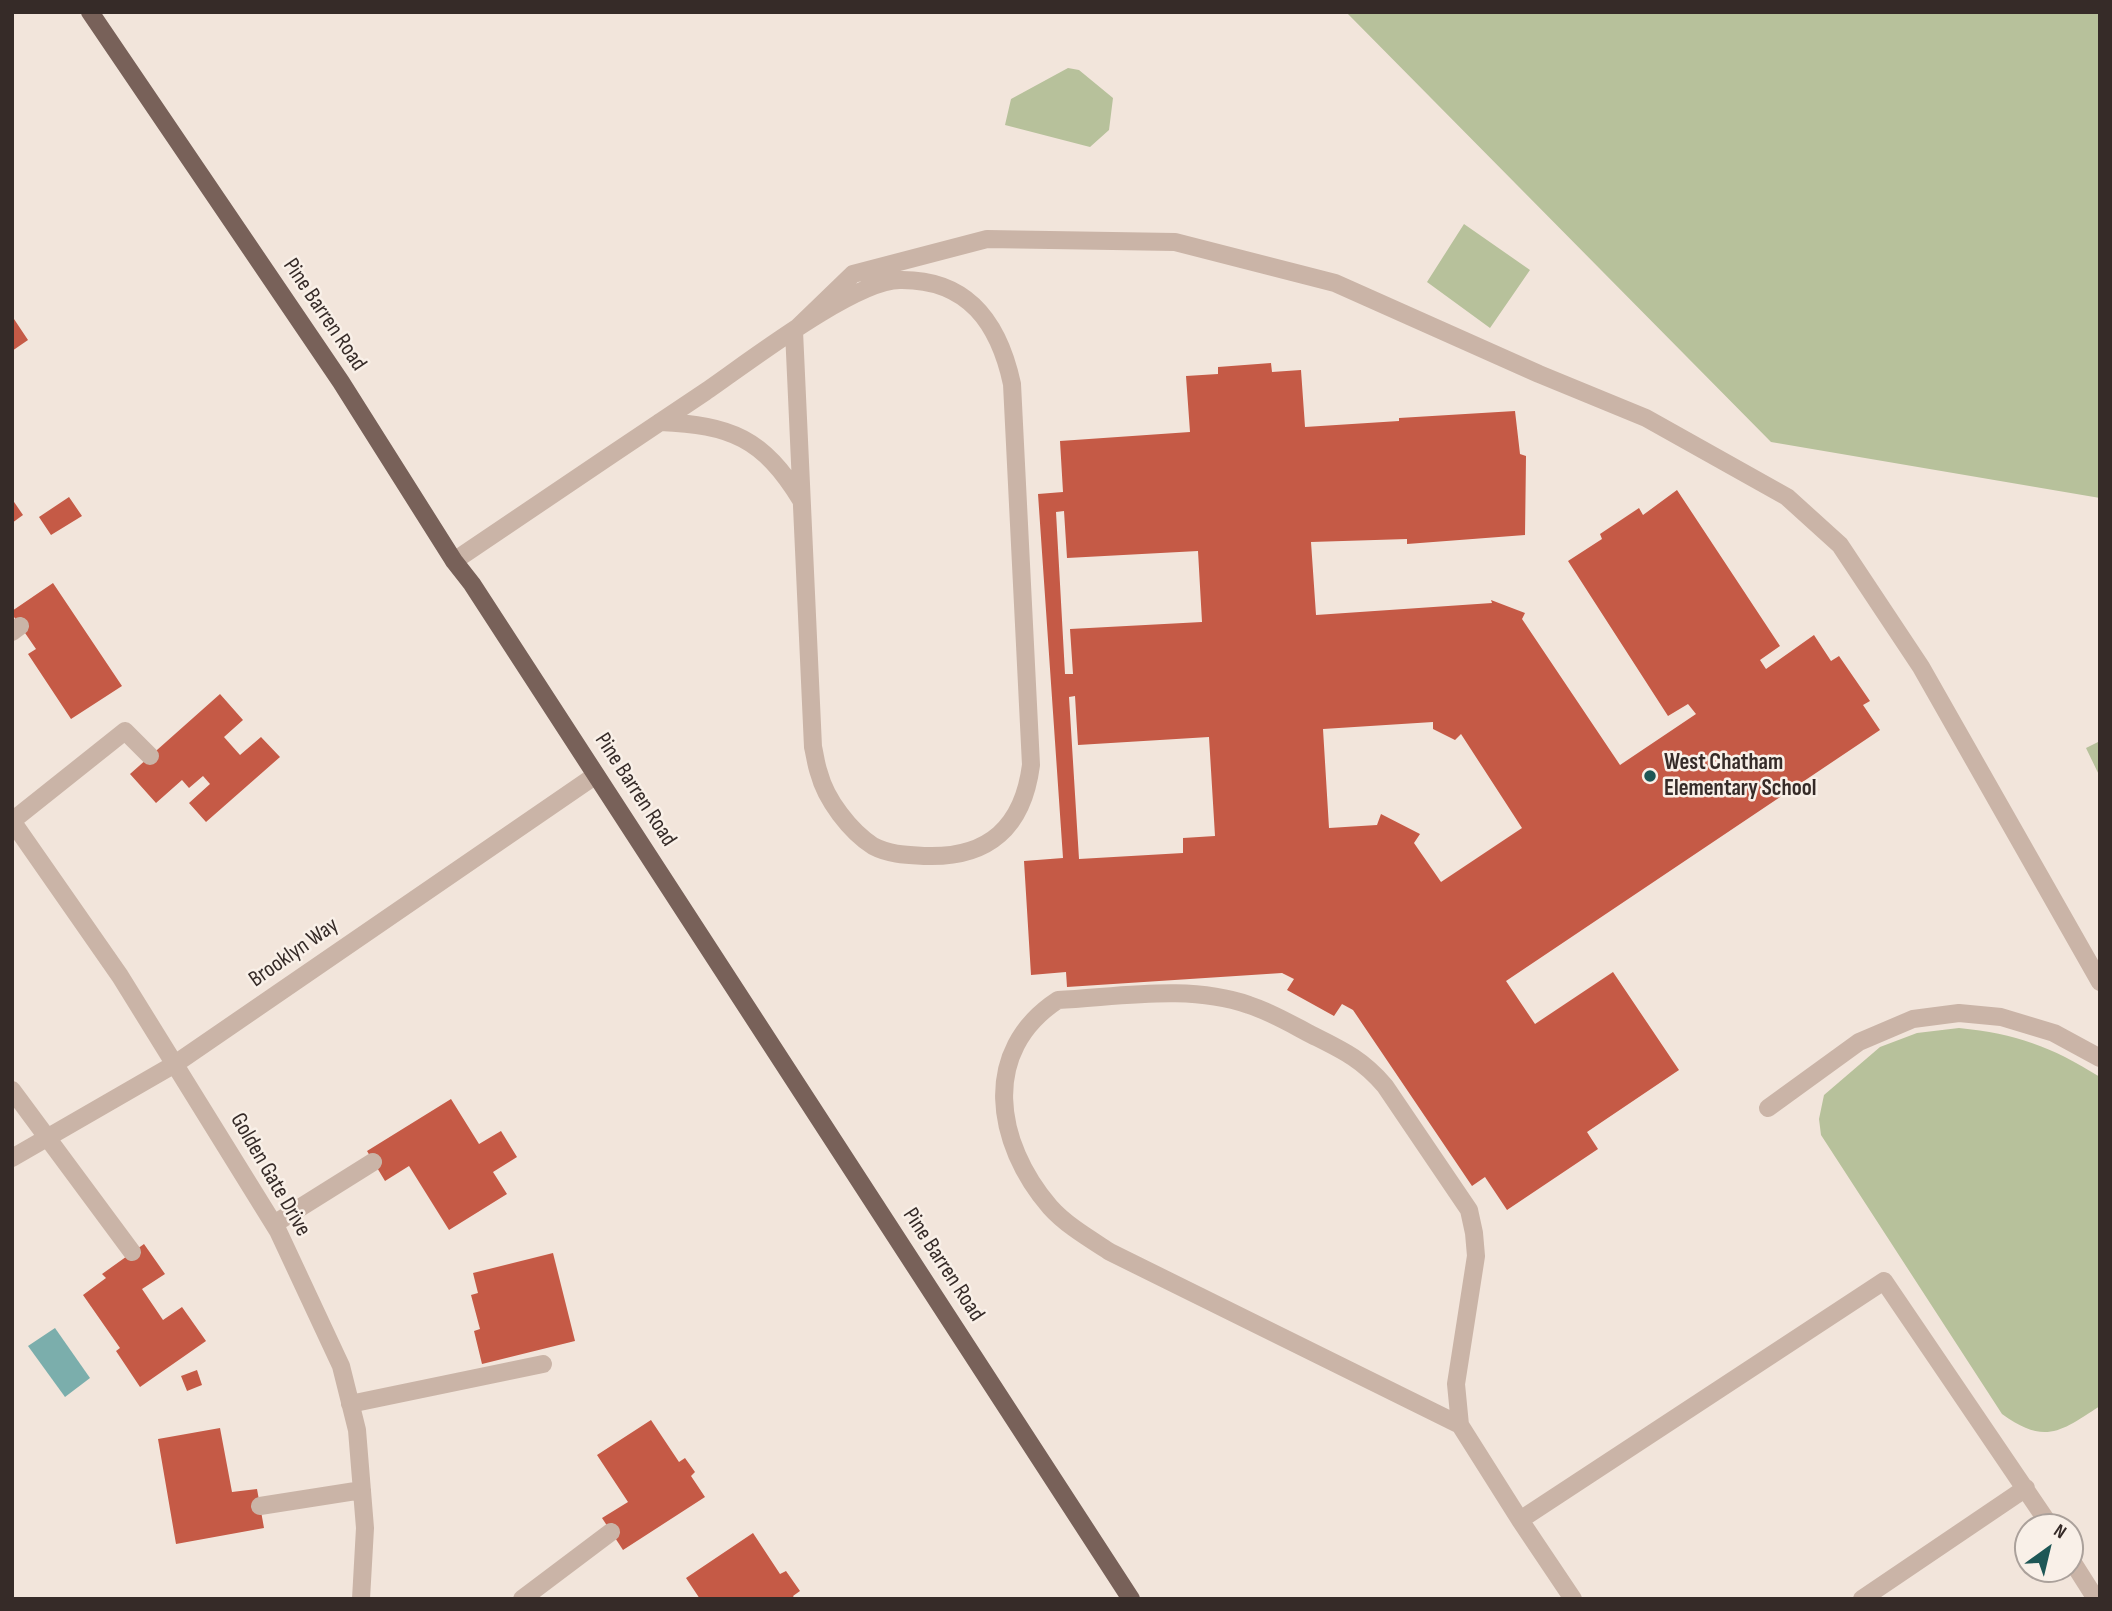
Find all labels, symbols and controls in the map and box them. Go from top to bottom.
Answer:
street label: Pine Barren Road [276,253,372,377]
street label: Pine Barren Road [588,728,682,852]
place label: West Chatham Elementary School [1664,749,1816,803]
marker: West Chatham Elementary School [1642,768,1658,784]
street label: Brooklyn Way [244,912,344,994]
street label: Golden Gate Drive [224,1108,316,1242]
street label: Pine Barren Road [896,1203,990,1327]
north arrow [2014,1513,2084,1583]
text: N [2049,1519,2071,1544]

